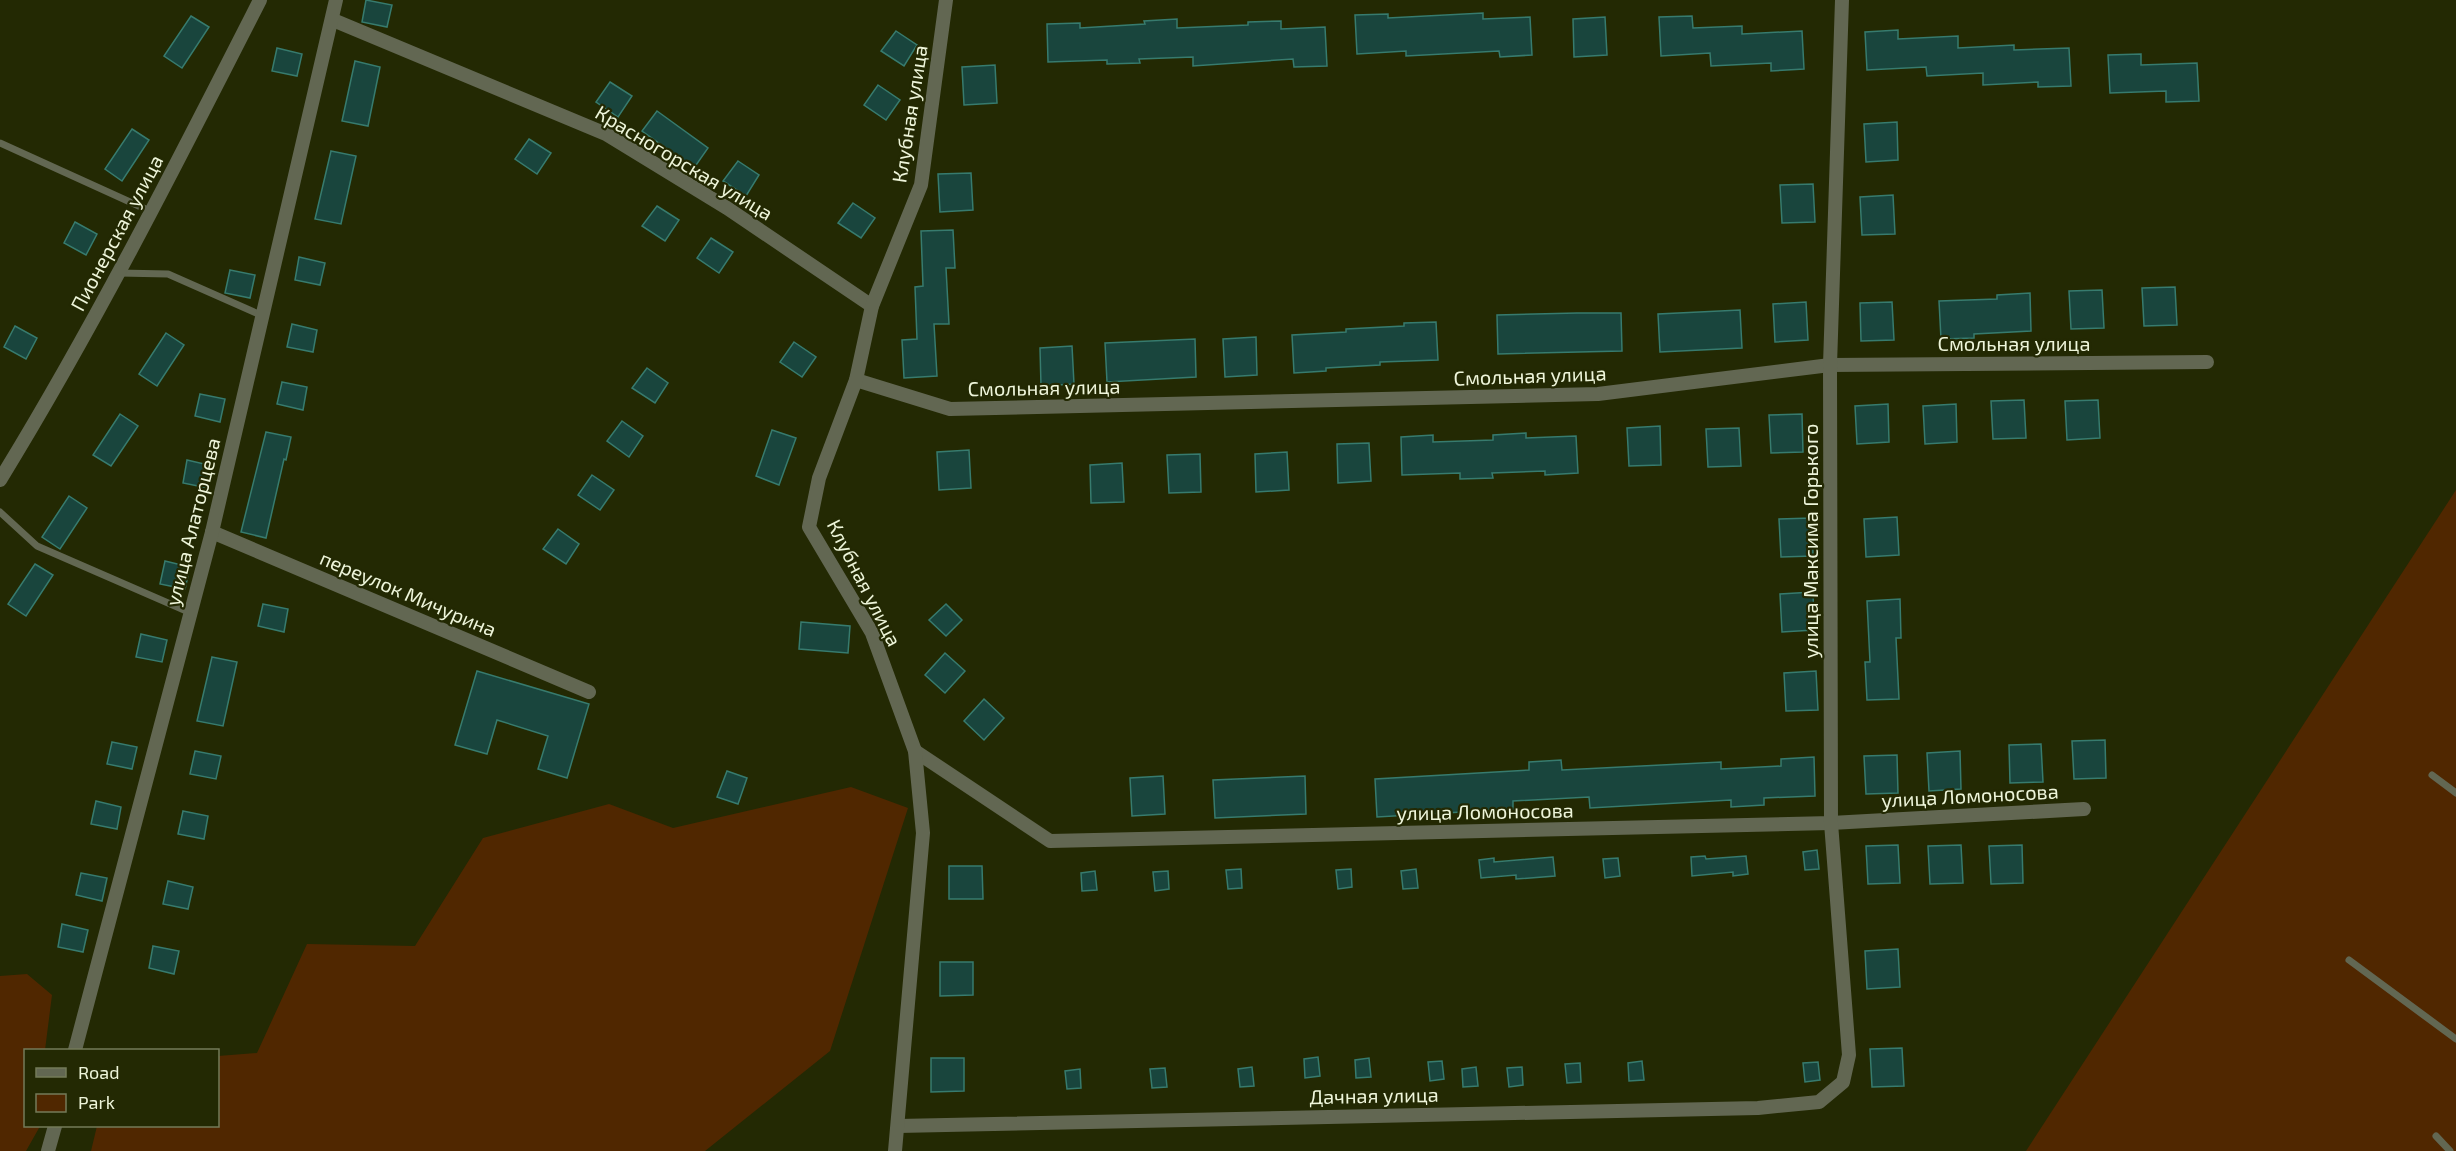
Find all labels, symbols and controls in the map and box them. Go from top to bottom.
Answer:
street label: Клубная улица [886,43,933,185]
street label: Красногорская улица [591,100,777,225]
street label: Пионерская улица [65,150,168,315]
street label: Смольная улица [1938,331,2090,356]
street label: Смольная улица [1453,360,1607,391]
street label: Смольная улица [967,374,1121,401]
street label: улица Максима Горького [1798,424,1823,658]
street label: улица Алаторцева [160,435,226,609]
street label: Клубная улица [822,515,907,650]
street label: переулок Мичурина [316,545,500,642]
street label: улица Ломоносова [1881,778,2059,813]
street label: улица Ломоносова [1396,797,1574,826]
legend [24,1049,219,1127]
text: Road [78,1061,119,1083]
street label: Дачная улица [1309,1082,1439,1109]
text: Park [78,1091,115,1113]

